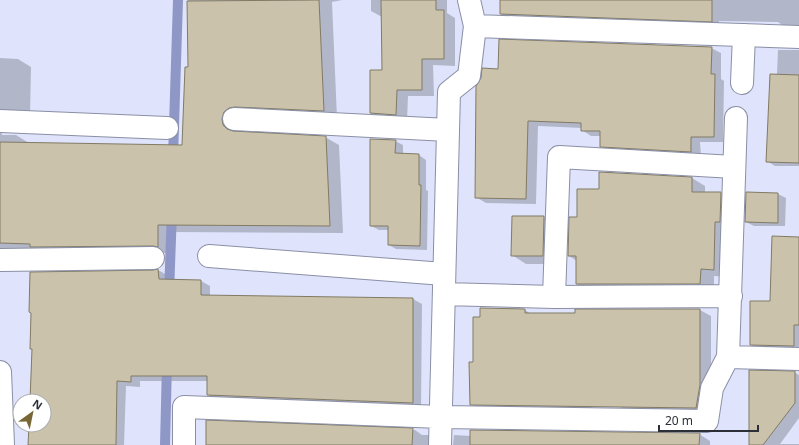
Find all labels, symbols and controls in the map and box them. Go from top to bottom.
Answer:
north arrow [12,393,52,433]
text: N [30,395,46,413]
scale bar [659,407,758,433]
text: 20 m [665,412,693,429]

